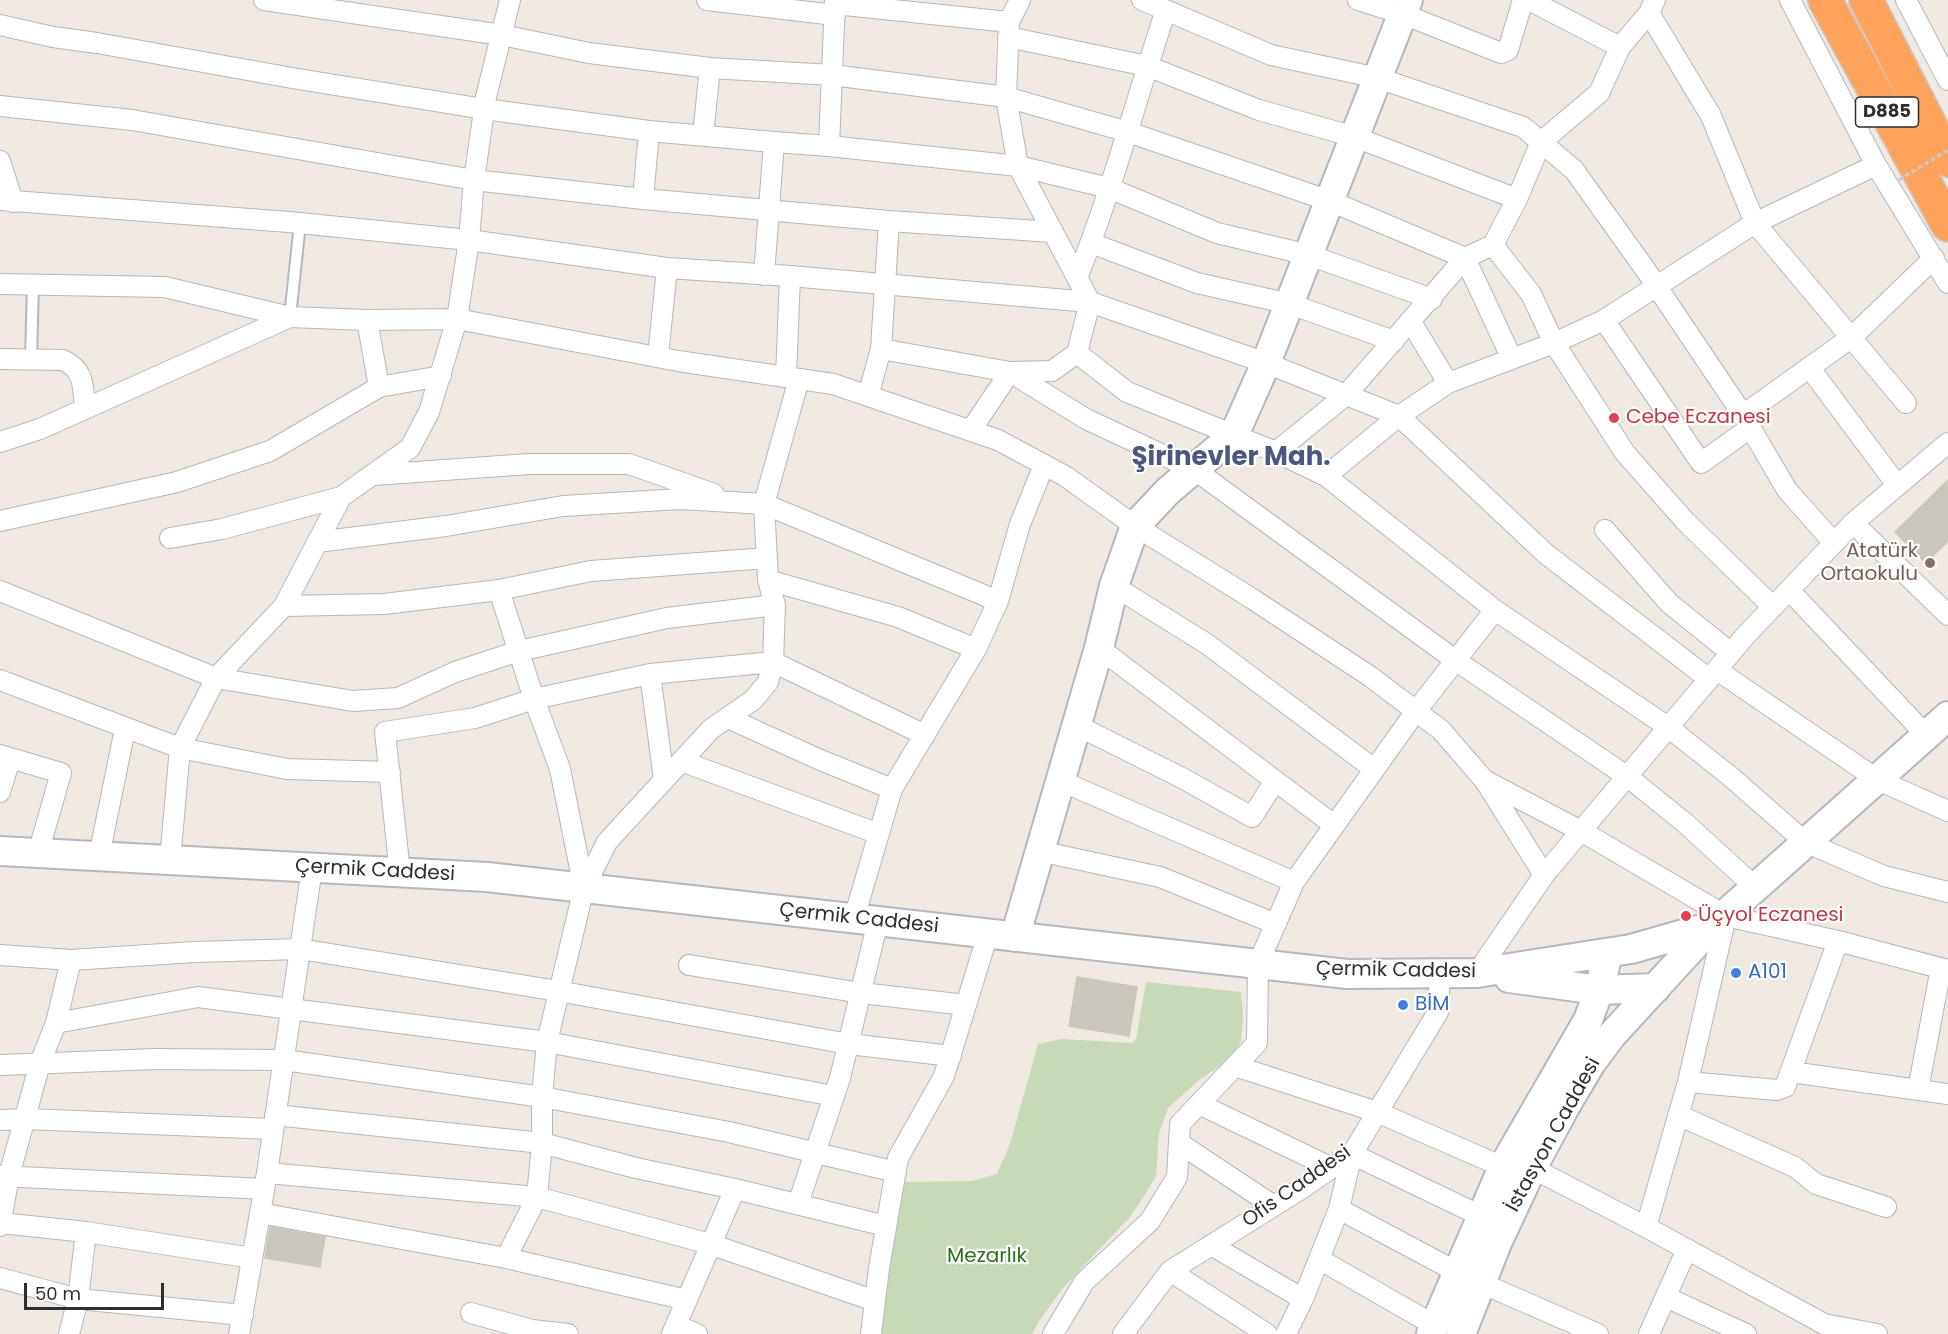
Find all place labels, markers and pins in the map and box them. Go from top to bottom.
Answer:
place label: Cebe Eczanesi [1626,406,1771,430]
marker: Cebe Eczanesi [1607,411,1621,425]
place label: Atatürk Ortaokulu [1820,540,1918,587]
marker: Atatürk Ortaokulu [1923,556,1937,570]
place label: Üçyol Eczanesi [1698,904,1844,928]
marker: Üçyol Eczanesi [1679,909,1693,923]
place label: A101 [1748,961,1787,985]
marker: A101 [1729,966,1743,980]
place label: BİM [1415,993,1449,1017]
marker: BİM [1396,998,1410,1012]

